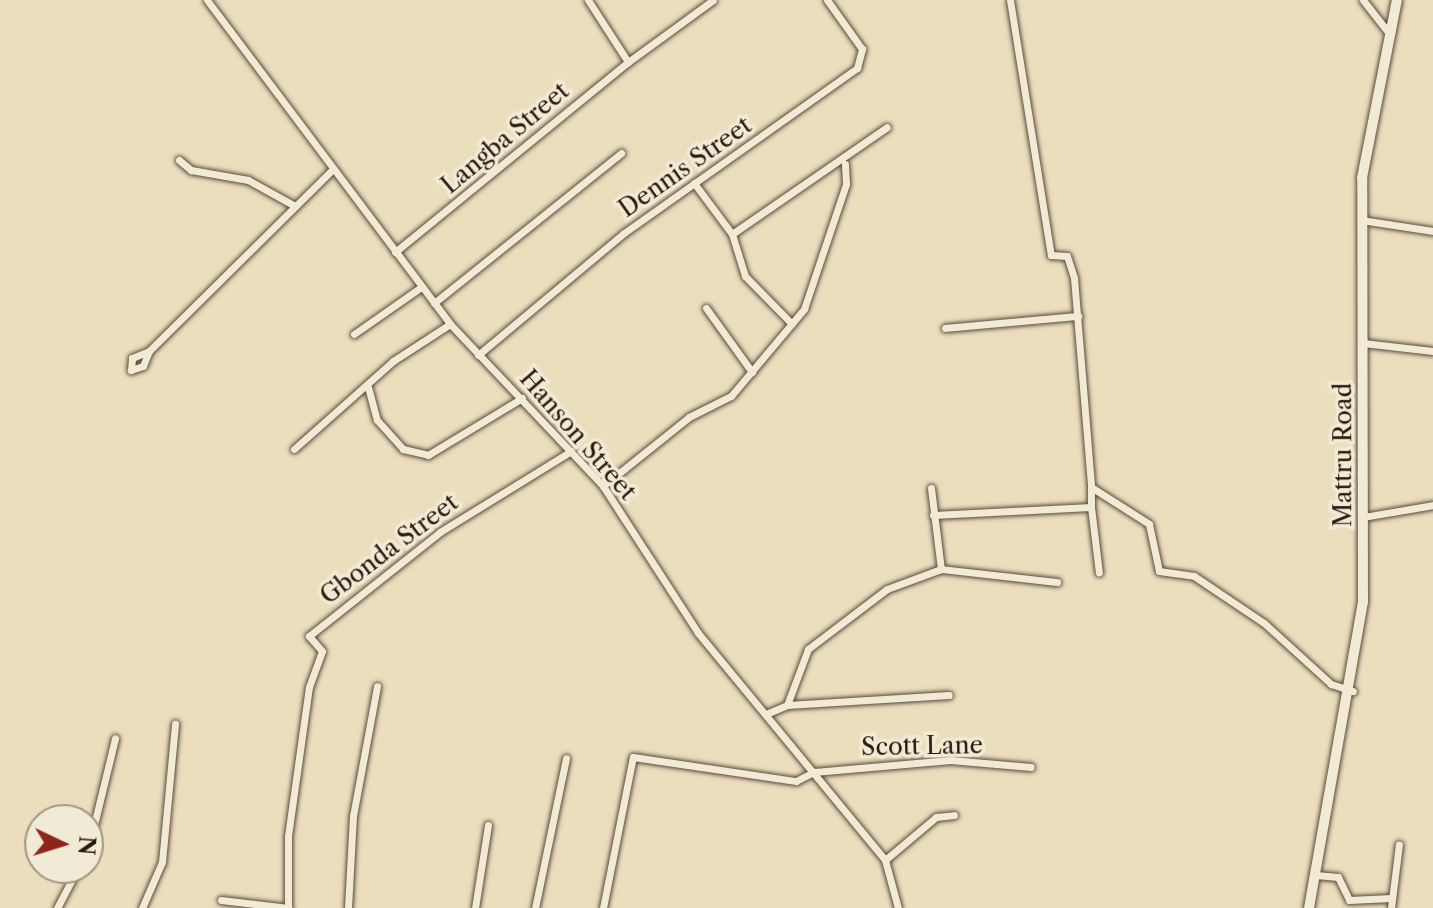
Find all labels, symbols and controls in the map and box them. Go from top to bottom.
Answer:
street label: Langba Street [435,76,575,200]
street label: Dennis Street [613,111,757,223]
street label: Hanson Street [514,364,642,506]
street label: Mattru Road [1329,383,1357,527]
street label: Gbonda Street [314,488,464,610]
street label: Scott Lane [861,731,983,761]
north arrow [24,804,104,884]
text: N [72,835,101,856]

